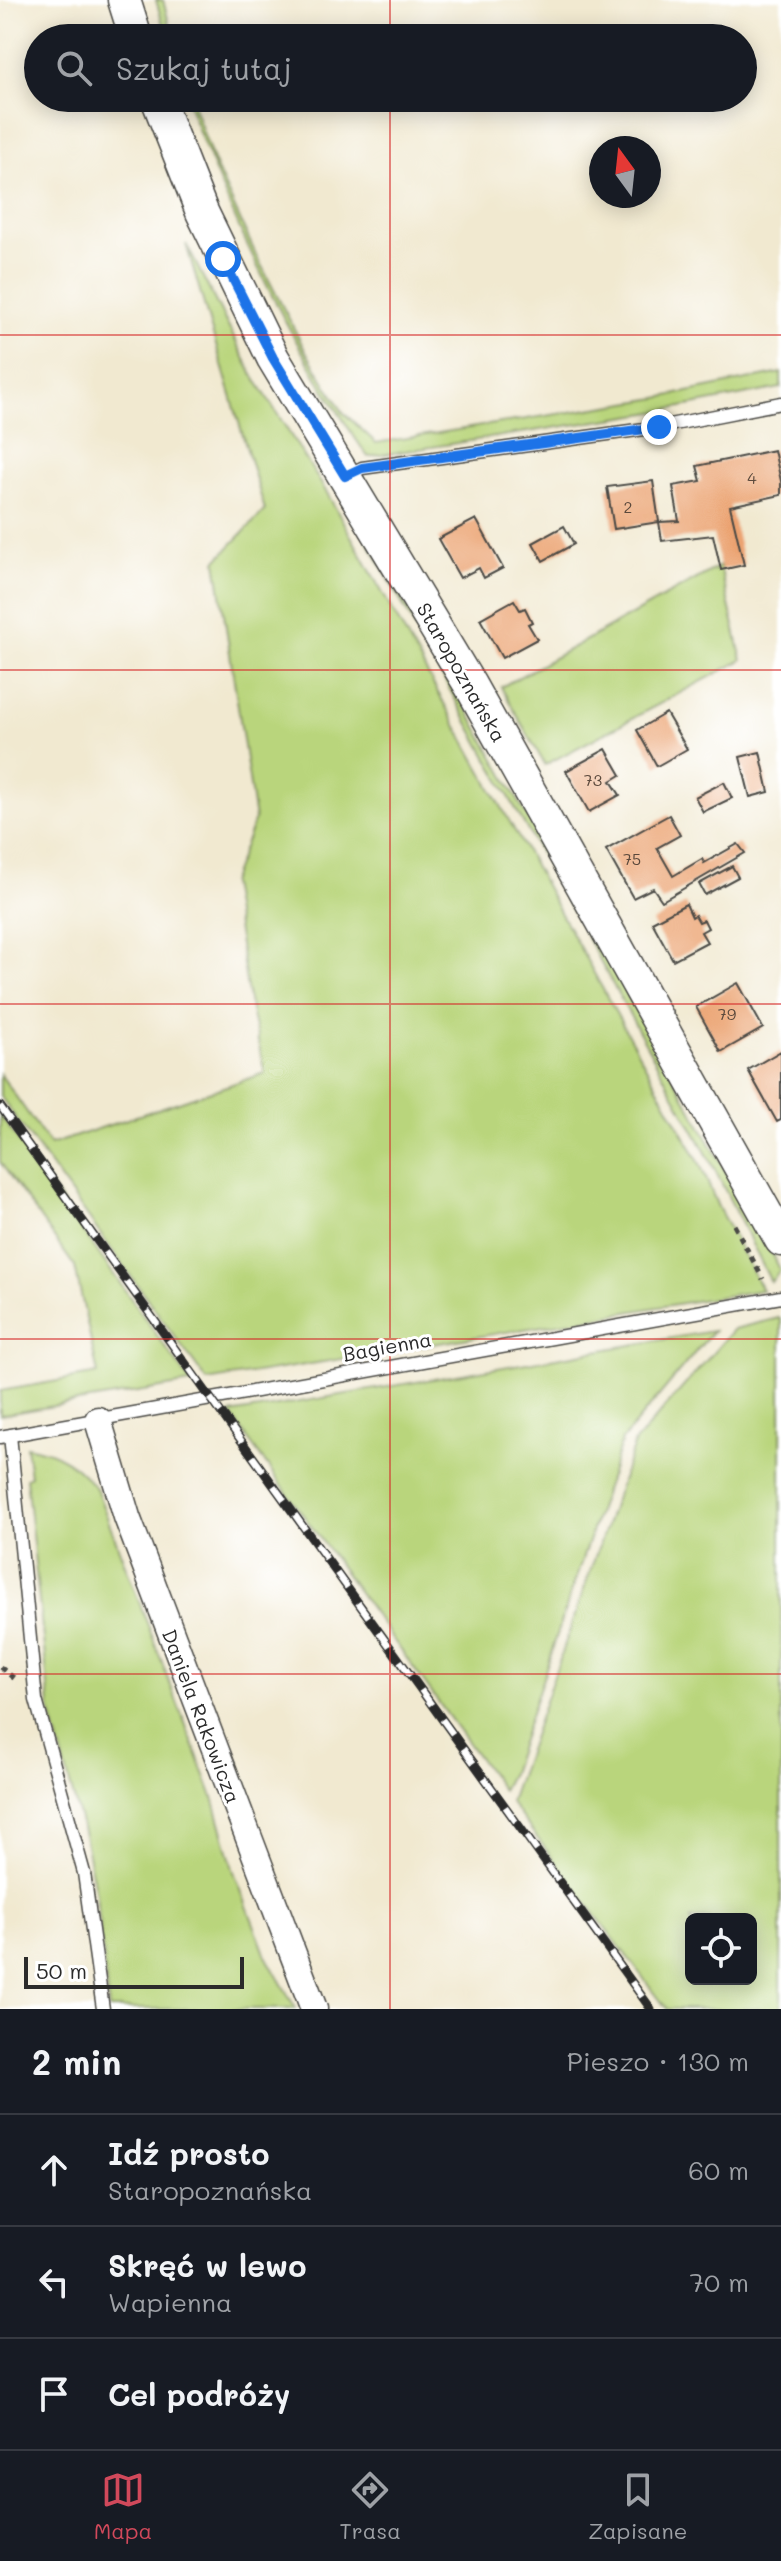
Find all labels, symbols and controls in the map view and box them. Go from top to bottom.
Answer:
search box [24,24,757,112]
icon: search [52,46,96,90]
text: Szukaj tutaj [116,48,292,88]
north arrow [589,136,661,208]
route start [205,241,241,277]
route end [641,409,677,445]
house number: 4 [747,467,757,488]
house number: 2 [624,496,632,517]
street label: Staropoznańska [411,597,513,747]
house number: 73 [584,769,602,790]
house number: 75 [623,848,641,869]
house number: 79 [718,1003,736,1024]
street label: Bagienna [341,1325,433,1367]
street label: Daniela Rakowicza [157,1625,247,1807]
map controls [685,1913,757,1985]
button: locate [685,1913,757,1985]
scale bar [24,1953,244,1989]
text: 50 m [36,1956,87,1985]
text: 2 min [32,2039,121,2084]
text: Pieszo · 130 m [567,2044,749,2078]
text: Idź prosto [108,2133,269,2173]
icon: ahead [32,2148,76,2192]
text: 60 m [688,2153,749,2187]
text: Staropoznańska [108,2173,312,2207]
text: Skręć w lewo [108,2245,306,2285]
icon: left [32,2260,76,2304]
text: 70 m [689,2265,749,2299]
text: Wapienna [108,2285,232,2319]
icon: arrive [32,2372,76,2416]
text: Cel podróży [108,2374,290,2414]
tab: Mapa [94,2468,152,2545]
tab: Trasa [340,2468,401,2545]
tab: Zapisane [588,2468,687,2545]

